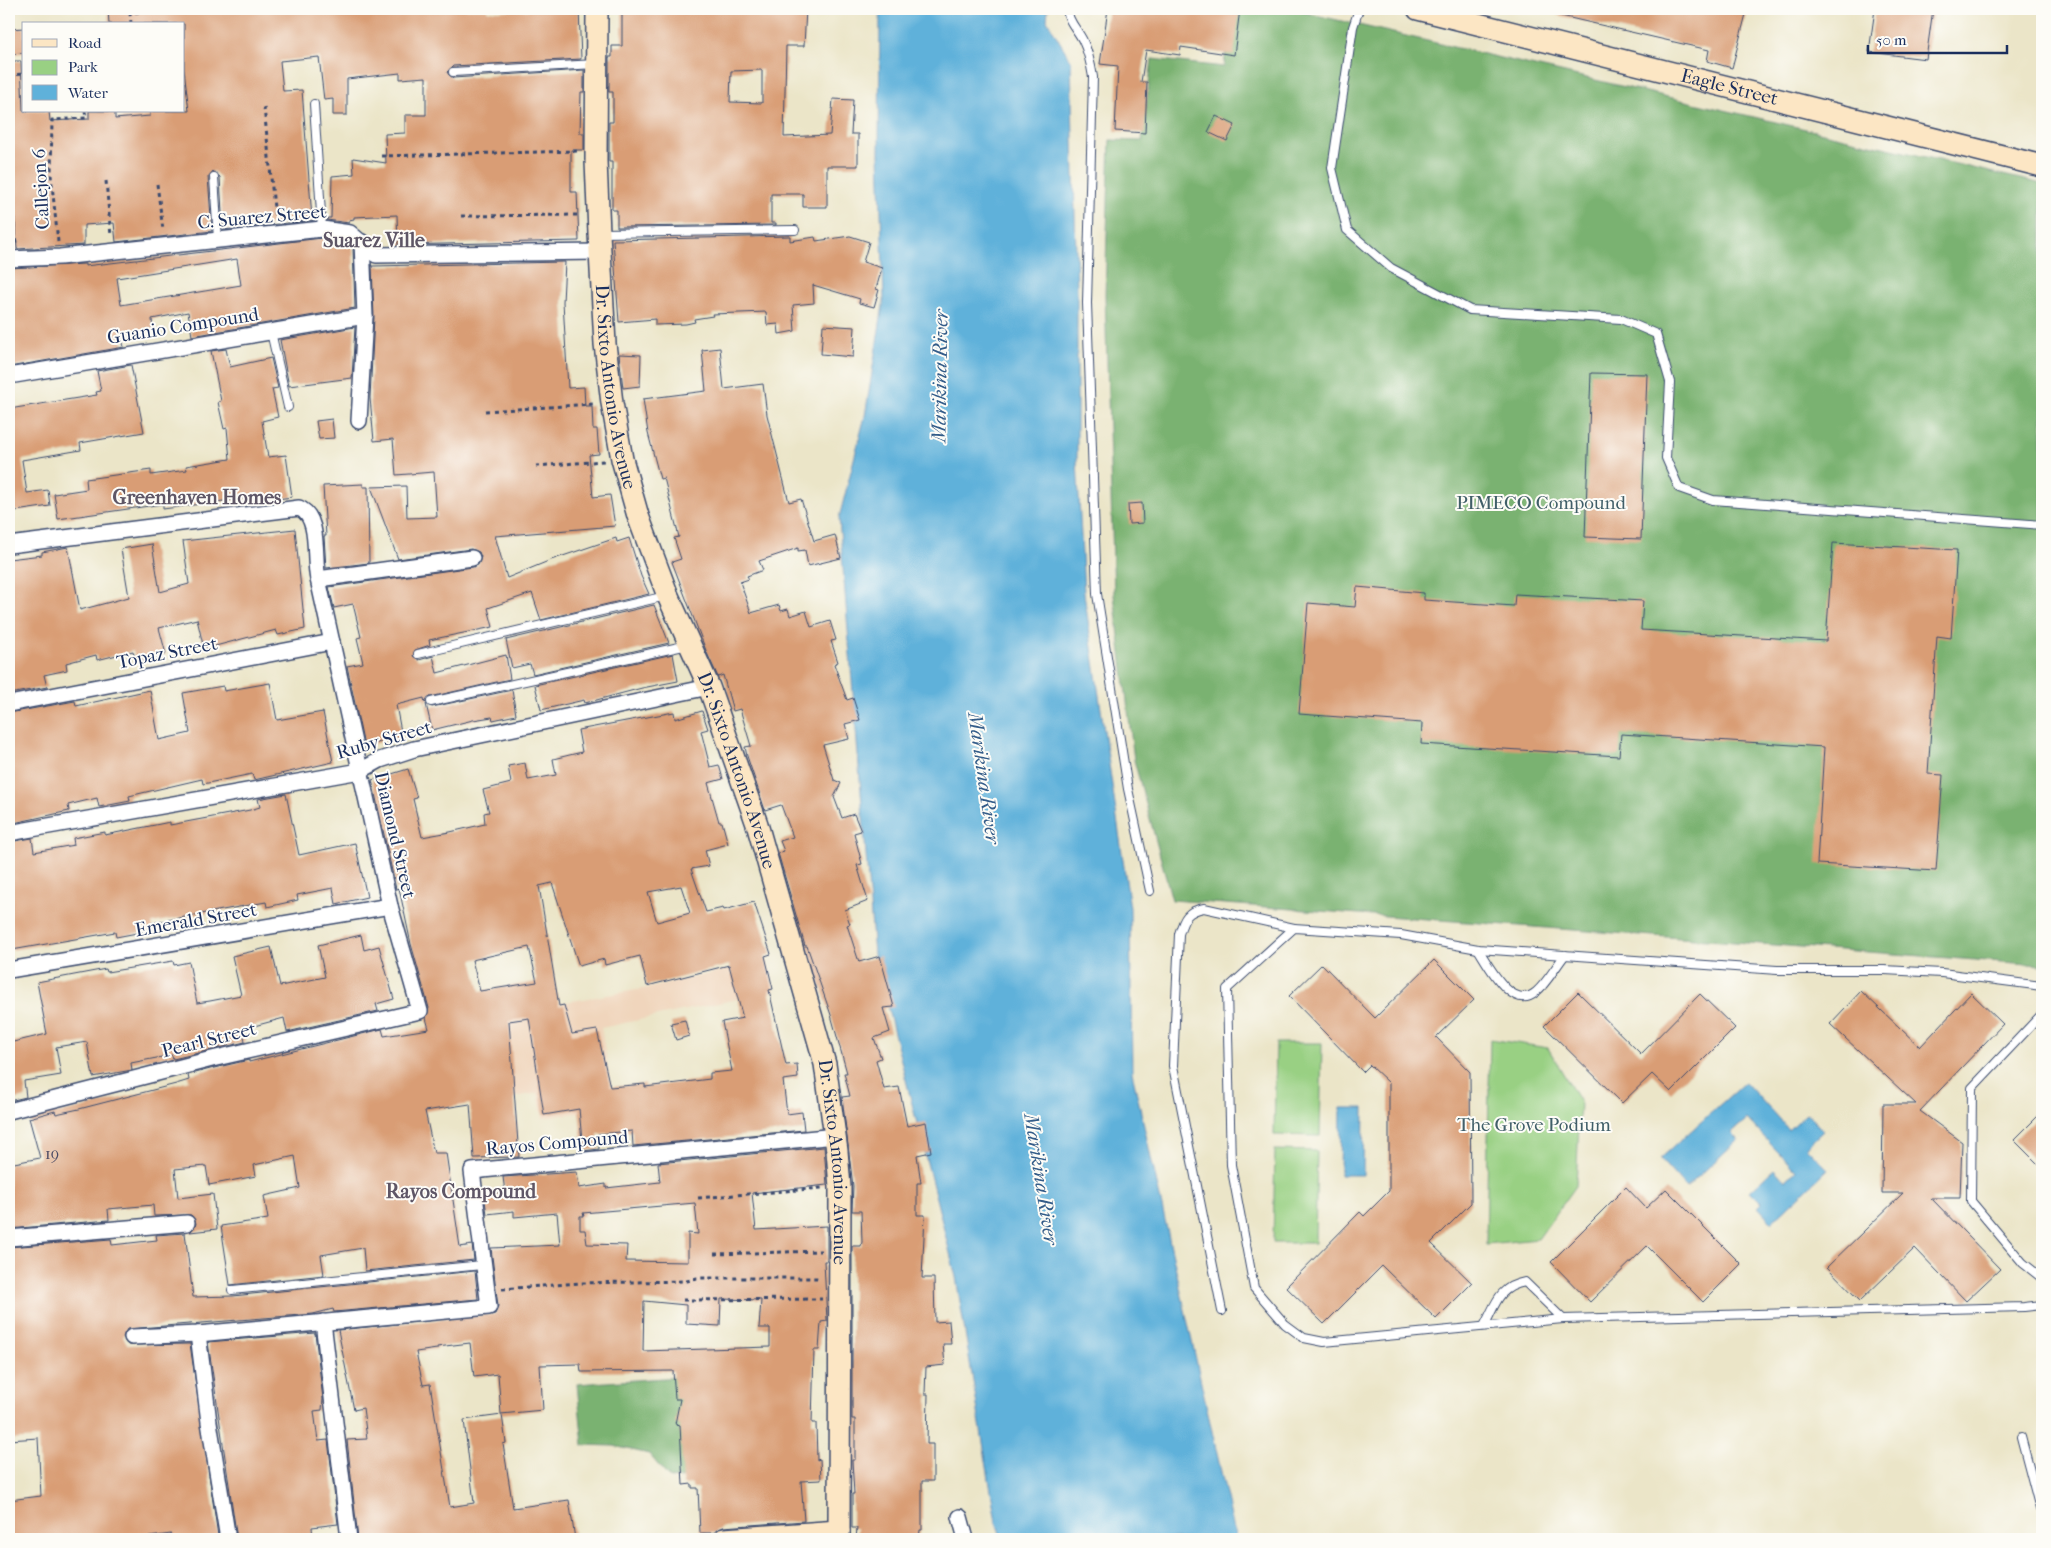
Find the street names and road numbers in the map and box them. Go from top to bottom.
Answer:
street label: Eagle Street [1678,65,1780,110]
street label: Callejon 6 [28,147,54,230]
street label: C. Suarez Street [196,200,328,234]
street label: Dr. Sixto Antonio Avenue [591,284,641,492]
street label: Guanio Compound [106,303,261,349]
street label: Topaz Street [115,632,220,674]
street label: Dr. Sixto Antonio Avenue [693,668,780,871]
street label: Ruby Street [334,716,434,764]
street label: Diamond Street [370,769,420,901]
street label: Emerald Street [133,898,259,942]
street label: Pearl Street [159,1018,259,1062]
street label: Dr. Sixto Antonio Avenue [813,1058,851,1265]
street label: Rayos Compound [485,1126,630,1160]

